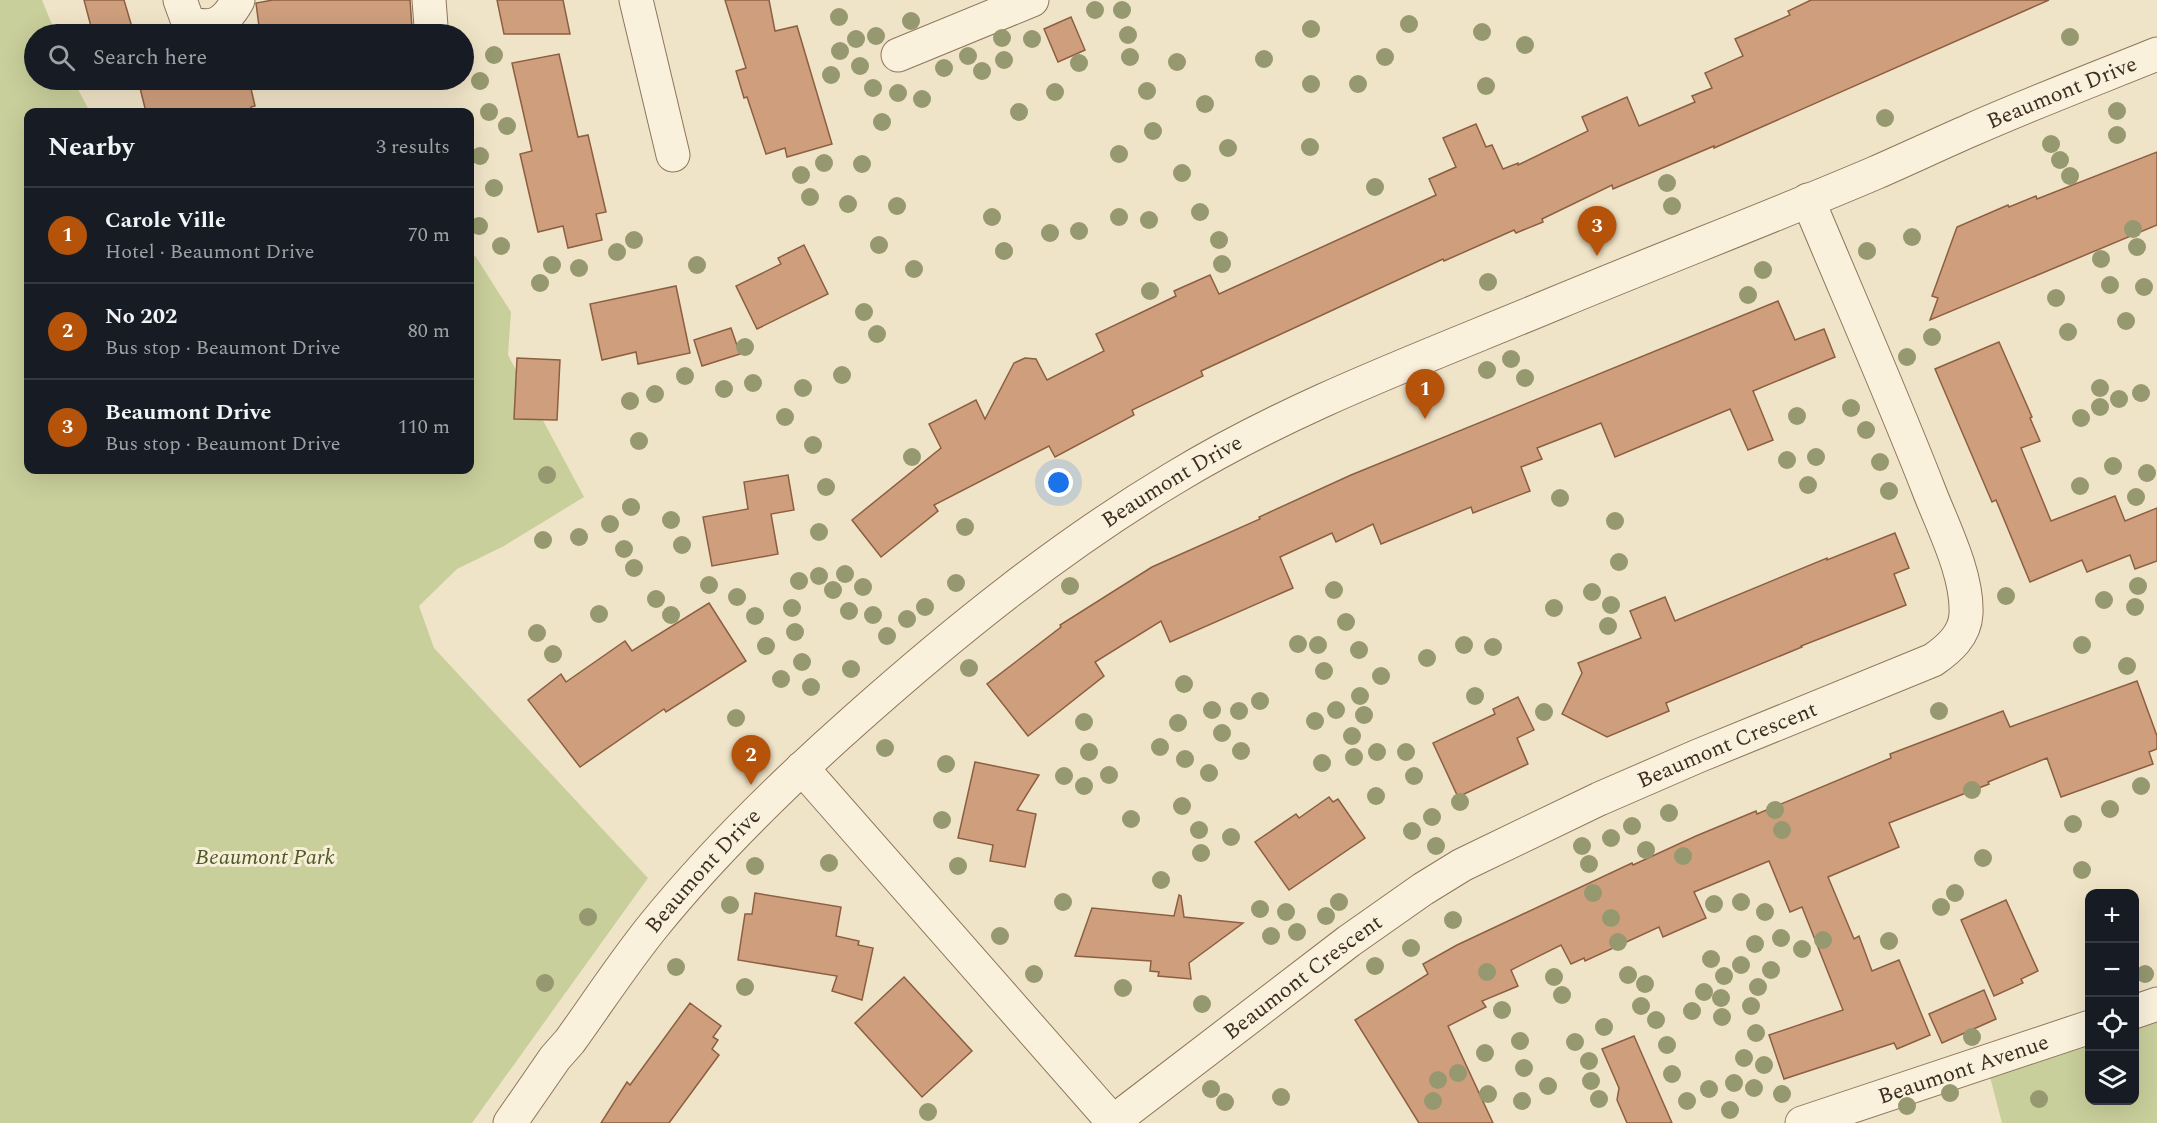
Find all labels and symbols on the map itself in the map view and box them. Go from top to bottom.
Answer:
street label: Beaumont Drive [1982,47,2142,138]
pin: 3 [1578,206,1616,256]
pin: 1 [1406,370,1444,419]
street label: Beaumont Drive [1095,426,1248,536]
your location [1044,468,1073,497]
street label: Beaumont Crescent [1632,693,1822,797]
pin: 2 [732,736,771,785]
street label: Beaumont Drive [637,800,768,941]
park label: Beaumont Park [195,841,335,874]
street label: Beaumont Crescent [1216,906,1389,1048]
street label: Beaumont Avenue [1874,1025,2053,1113]

